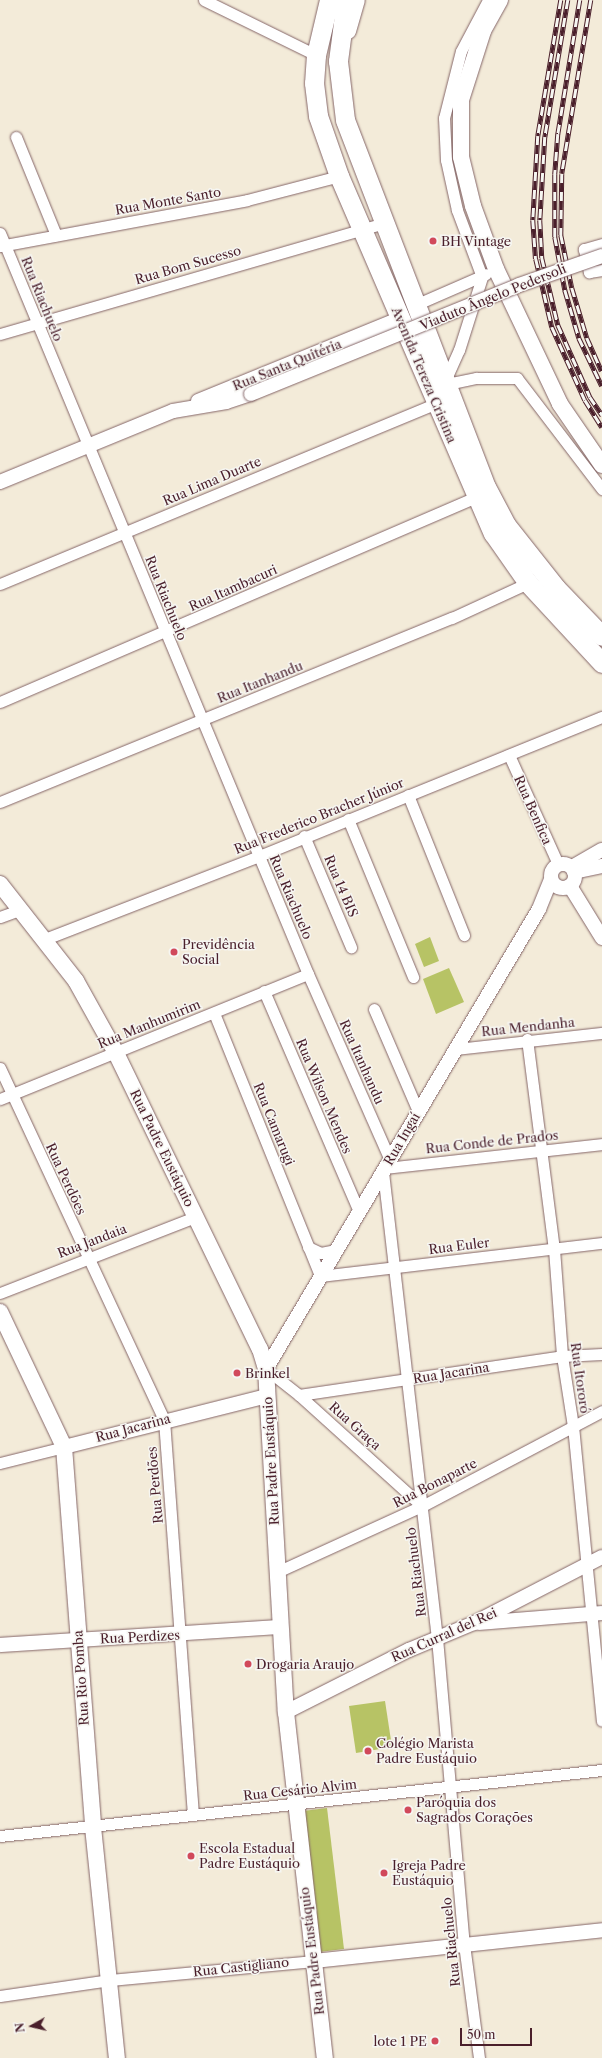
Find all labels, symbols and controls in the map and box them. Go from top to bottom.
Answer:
street label: Rua Monte Santo [114,184,222,218]
place label: BH Vintage [441,233,512,249]
marker: BH Vintage [428,236,438,246]
street label: Rua Bom Sucesso [133,242,243,288]
street label: Rua Riachuelo [18,254,66,344]
street label: Viaduto Ângelo Pedersoli [417,260,569,334]
street label: Avenida Tereza Cristina [388,304,460,446]
street label: Rua Santa Quitéria [230,336,344,394]
street label: Rua Lima Duarte [160,453,264,509]
street label: Rua Riachuelo [142,553,190,643]
street label: Rua Itambacuri [186,562,280,614]
street label: Rua Itanhandu [215,658,305,706]
street label: Rua Benfica [511,773,555,847]
street label: Rua Frederico Bracher Júnior [232,775,406,857]
street label: Rua Riachuelo [266,852,316,942]
street label: Rua 14 BIS [321,853,361,919]
place label: Previdência Social [182,937,255,968]
marker: Previdência Social [169,947,179,957]
street label: Rua Manhumirim [95,996,203,1052]
street label: Rua Mendanha [480,1014,576,1040]
street label: Rua Itanhandu [336,1017,388,1107]
street label: Rua Wilson Mendes [293,1036,355,1156]
street label: Rua Camarugi [250,1080,298,1168]
street label: Rua Padre Eustáquio [127,1087,197,1209]
street label: Rua Ingaí [381,1110,423,1168]
street label: Rua Conde de Prados [425,1127,559,1157]
street label: Rua Perdões [43,1141,89,1217]
street label: Rua Jandaia [55,1221,129,1261]
street label: Rua Euler [428,1235,490,1257]
street label: Rua Itororó [567,1341,593,1415]
street label: Rua Jacarina [412,1359,490,1387]
place label: Brinkel [245,1365,290,1381]
marker: Brinkel [232,1368,242,1378]
street label: Rua Padre Eustáquio [260,1396,282,1526]
street label: Rua Graça [326,1399,384,1453]
street label: Rua Jacarina [94,1410,172,1446]
street label: Rua Perdões [144,1446,166,1524]
street label: Rua Bonaparte [390,1455,480,1511]
street label: Rua Riachuelo [403,1526,429,1618]
street label: Rua Curral del Rei [389,1605,499,1665]
street label: Rua Perdizes [100,1627,180,1647]
street label: Rua Rio Pomba [70,1630,92,1726]
place label: Drogaria Araujo [256,1656,355,1672]
marker: Drogaria Araujo [243,1659,253,1669]
place label: Colégio Marista Padre Eustáquio [376,1736,477,1767]
marker: Colégio Marista Padre Eustáquio [363,1746,373,1756]
street label: Rua Cesário Alvim [242,1776,358,1804]
place label: Paróquia dos Sagrados Corações [416,1795,533,1826]
marker: Paróquia dos Sagrados Corações [403,1805,413,1815]
place label: Escola Estadual Padre Eustáquio [199,1841,300,1872]
marker: Escola Estadual Padre Eustáquio [186,1851,196,1861]
place label: Igreja Padre Eustáquio [392,1858,466,1889]
marker: Igreja Padre Eustáquio [379,1868,389,1878]
street label: Rua Padre Eustáquio [296,1886,328,2016]
street label: Rua Riachuelo [439,1896,463,1988]
street label: Rua Castigliano [192,1954,290,1980]
north arrow [12,2006,52,2046]
scale bar [462,2020,534,2046]
text: N [13,2022,28,2033]
text: 50 m [467,2027,496,2042]
place label: lote 1 PE [373,2033,427,2049]
marker: lote 1 PE [430,2036,440,2046]

